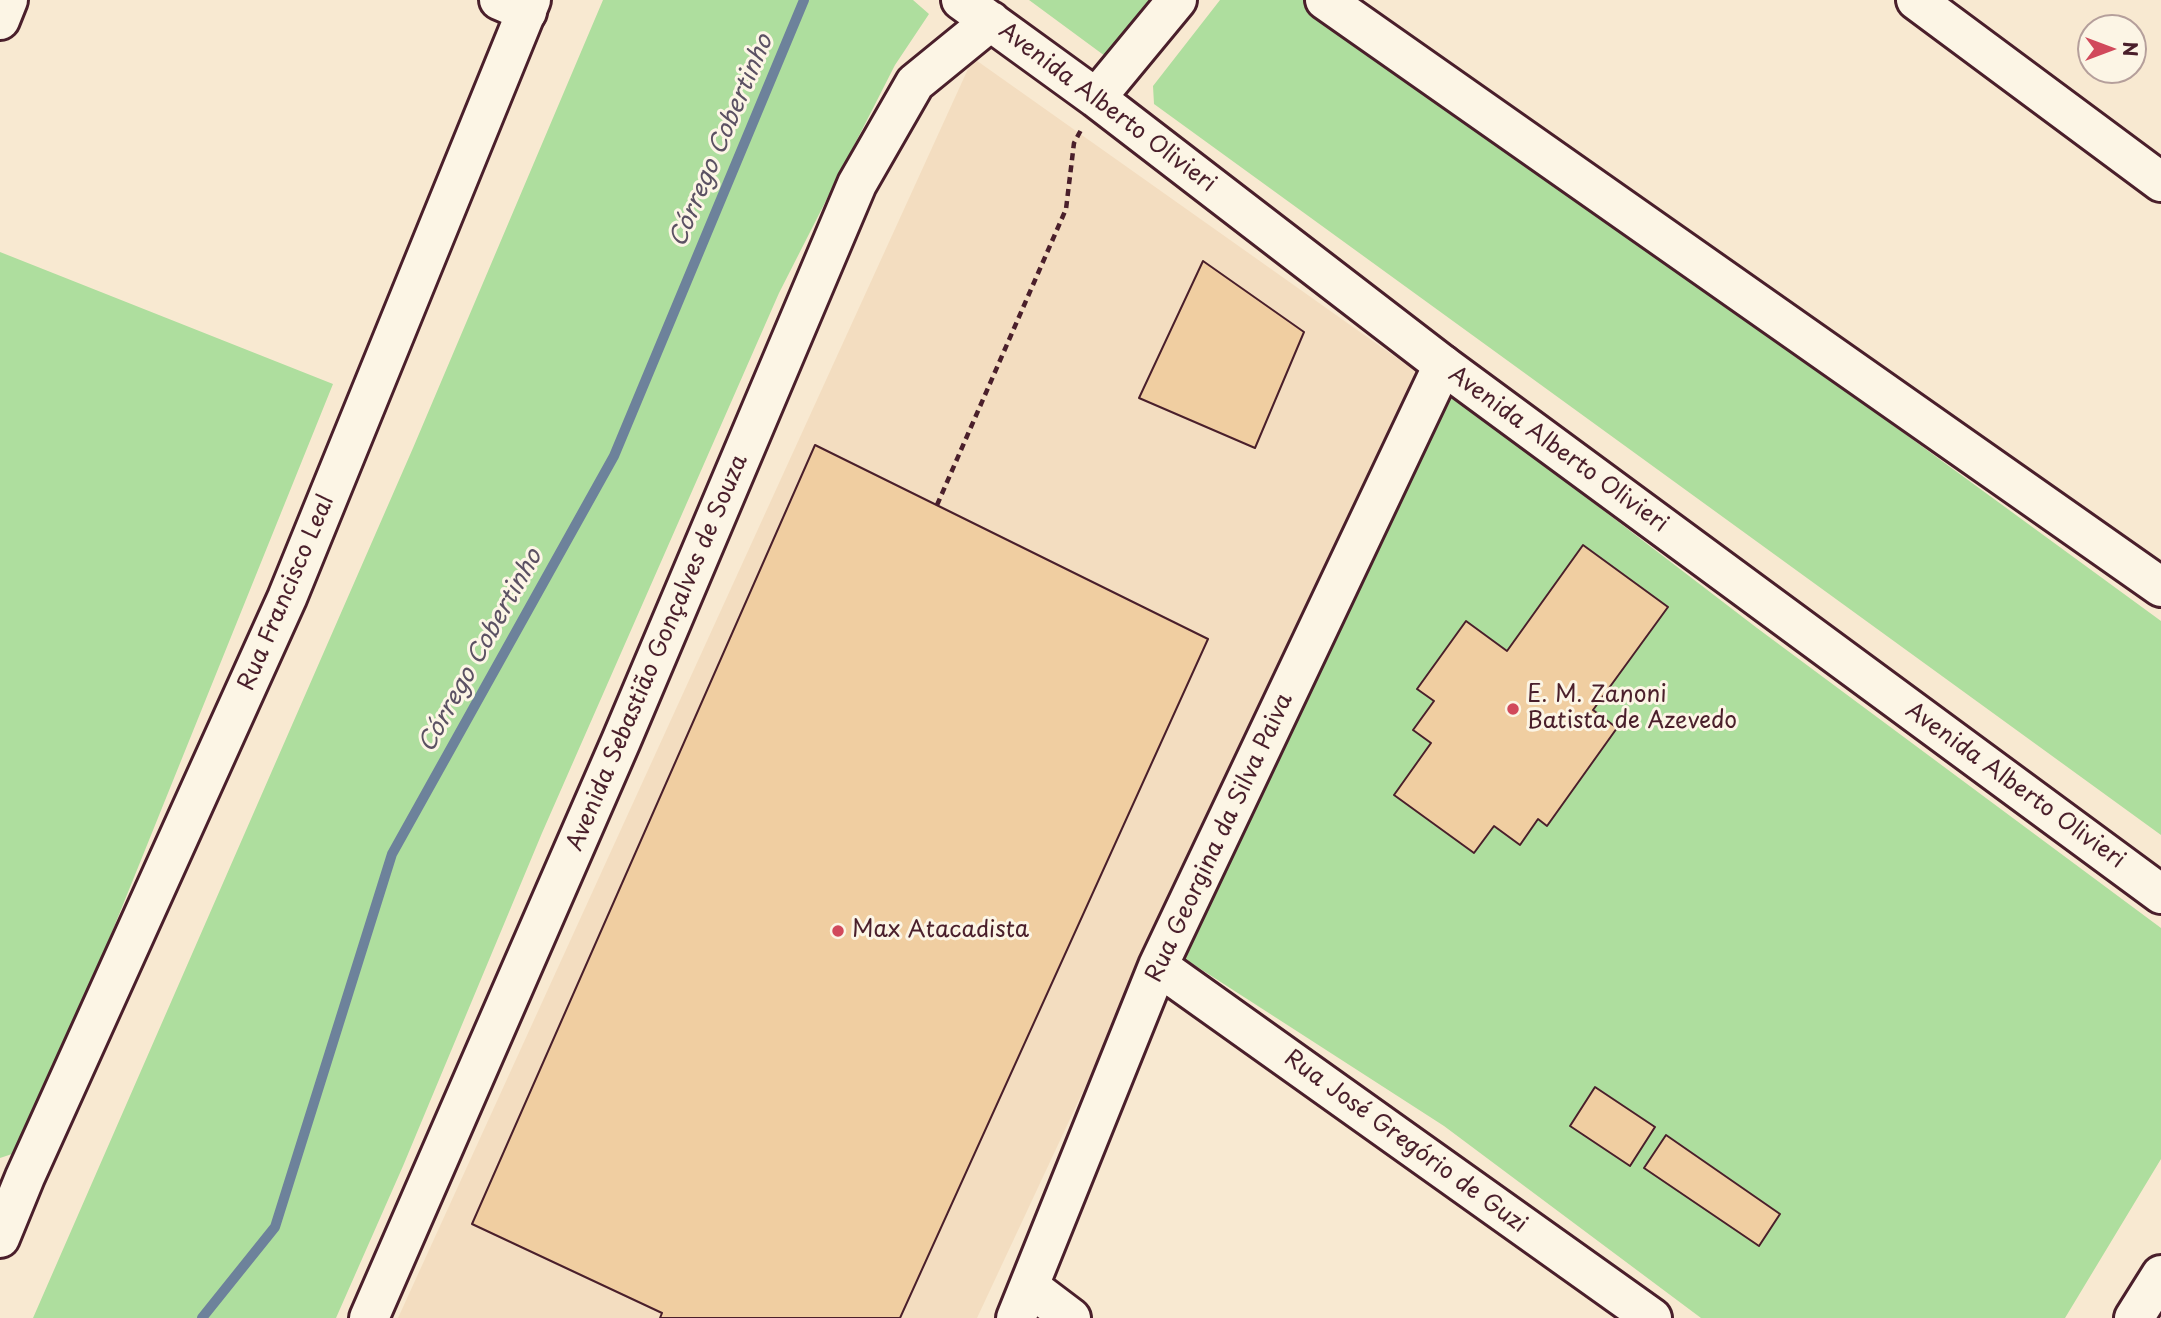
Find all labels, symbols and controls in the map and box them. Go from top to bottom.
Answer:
north arrow [2077,14,2147,84]
street label: Avenida Alberto Olivieri [993,17,1221,199]
water label: Córrego Cobertinho [664,30,780,252]
text: N [2117,41,2145,57]
street label: Avenida Alberto Olivieri [1443,361,1673,539]
street label: Avenida Sebastião Gonçalves de Souza [562,451,754,855]
street label: Rua Francisco Leal [233,491,341,695]
water label: Córrego Cobertinho [413,544,549,758]
place label: E. M. Zanoni Batista de Azevedo [1527,682,1737,736]
street label: Rua Georgina da Silva Paiva [1141,689,1299,987]
street label: Avenida Alberto Olivieri [1900,697,2130,875]
marker: E. M. Zanoni Batista de Azevedo [1505,701,1521,717]
place label: Max Atacadista [852,917,1029,945]
marker: Max Atacadista [830,923,846,939]
street label: Rua José Gregório de Guzi [1278,1045,1532,1239]

